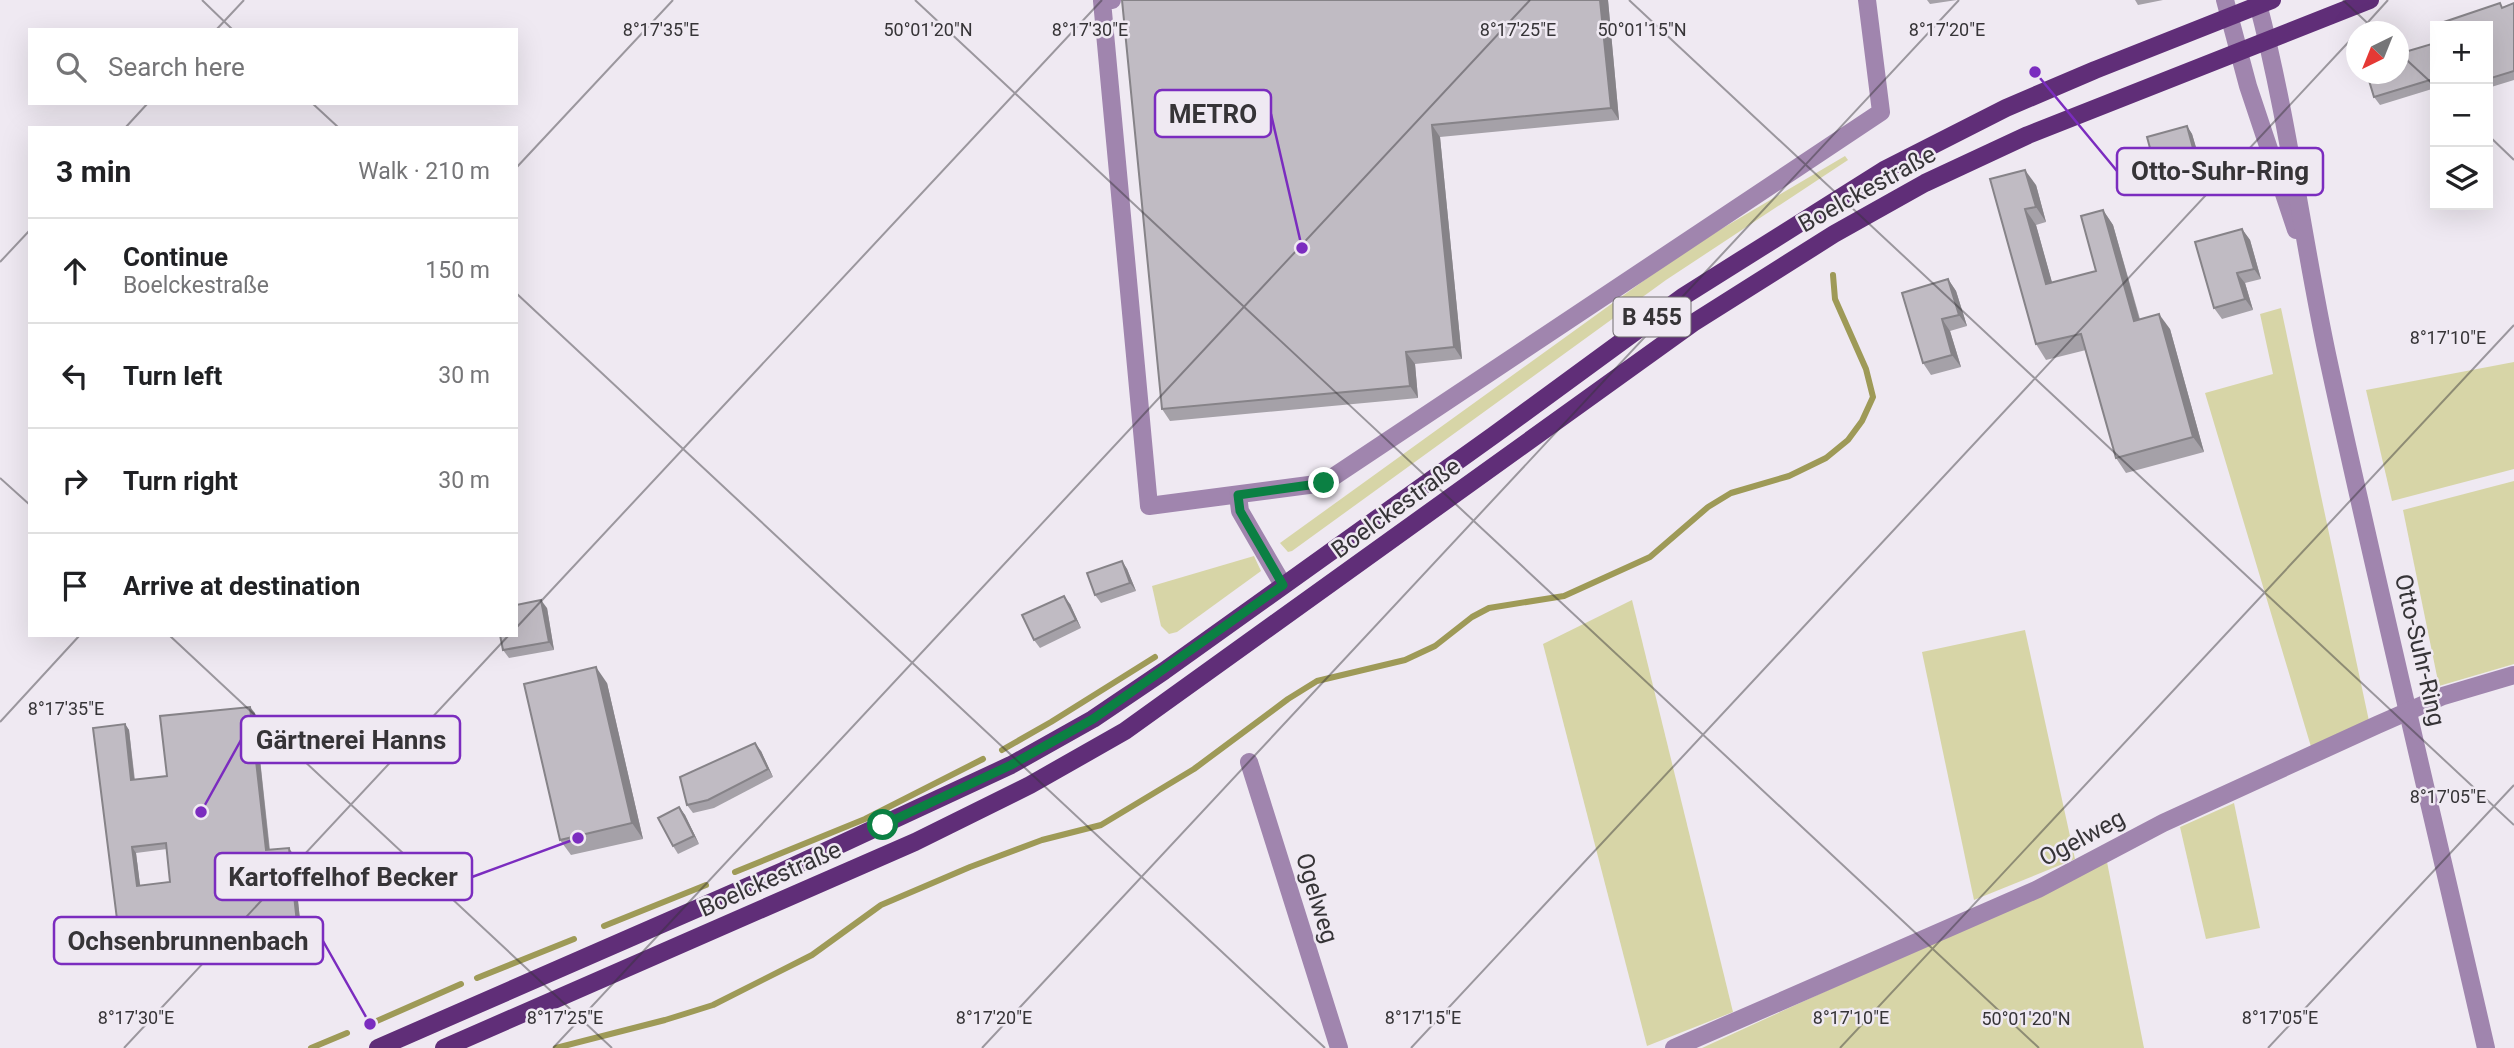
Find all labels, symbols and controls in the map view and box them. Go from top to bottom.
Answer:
text: 8°17'35"E [623,19,699,40]
text: 50°01'20"N [883,19,973,40]
text: 8°17'30"E [1052,19,1128,40]
text: 8°17'25"E [1480,19,1556,40]
text: 50°01'15"N [1597,19,1687,40]
text: 8°17'20"E [1909,19,1985,40]
north arrow [2346,21,2409,84]
map controls [2430,21,2493,210]
button: + [2430,21,2493,84]
search box [28,28,518,105]
icon: search [52,48,90,86]
text: Search here [108,52,245,82]
button: − [2430,84,2493,147]
callout: METRO [1155,90,1271,137]
text: METRO [1169,99,1257,129]
street label: Boelckestraße [1794,140,1940,238]
button: layers [2430,147,2493,210]
callout: Otto-Suhr-Ring [2117,148,2323,195]
text: 3 min [56,154,131,189]
text: Otto-Suhr-Ring [2131,156,2309,186]
text: Walk · 210 m [358,158,490,185]
text: Continue [123,242,228,272]
icon: ahead [56,252,94,290]
text: 150 m [425,257,490,284]
text: Boelckestraße [123,272,269,299]
road number: B 455 [1614,298,1690,336]
text: 8°17'10"E [2410,327,2486,348]
icon: left [56,357,94,395]
text: Turn left [123,361,222,391]
text: 30 m [438,362,490,389]
street label: Boelckestraße [1326,452,1466,564]
icon: right [56,462,94,500]
text: Turn right [123,466,238,496]
text: 30 m [438,467,490,494]
route end [1308,467,1339,498]
icon: arrive [56,567,94,605]
text: Arrive at destination [123,571,360,601]
street label: Otto-Suhr-Ring [2389,571,2451,729]
text: 8°17'35"E [28,698,104,719]
callout: Gärtnerei Hanns [241,716,460,763]
text: Gärtnerei Hanns [256,725,446,755]
text: 8°17'05"E [2410,786,2486,807]
street label: Ogelweg [2034,804,2130,872]
route start [867,809,898,840]
street label: Boelckestraße [695,835,845,923]
street label: Ogelweg [1290,850,1344,946]
callout: Kartoffelhof Becker [215,853,472,900]
text: Kartoffelhof Becker [228,862,458,892]
callout: Ochsenbrunnenbach [54,917,323,964]
text: Ochsenbrunnenbach [67,926,309,956]
text: 8°17'30"E [98,1007,174,1028]
text: 8°17'25"E [527,1007,603,1028]
text: 8°17'20"E [956,1007,1032,1028]
text: 8°17'15"E [1385,1007,1461,1028]
text: 8°17'10"E [1813,1007,1889,1028]
text: 8°17'05"E [2242,1007,2318,1028]
text: 50°01'20"N [1981,1008,2071,1029]

